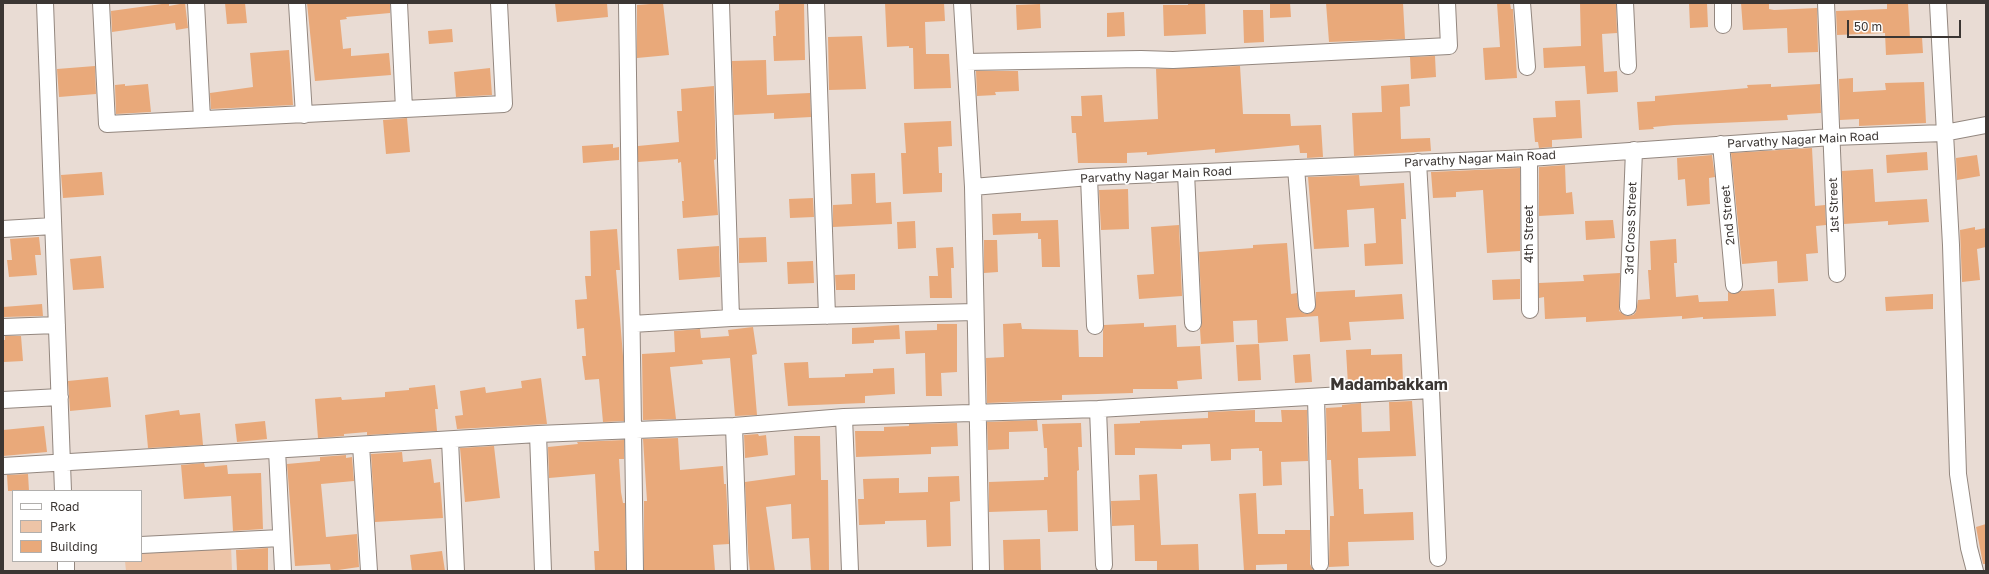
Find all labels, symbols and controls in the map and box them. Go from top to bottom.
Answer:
scale bar [1849,12,1963,38]
text: 50 m [1854,19,1882,34]
street label: Parvathy Nagar Main Road [1727,129,1879,151]
street label: Parvathy Nagar Main Road [1404,148,1556,170]
street label: Parvathy Nagar Main Road [1080,164,1232,186]
street label: 1st Street [1826,177,1842,233]
street label: 3rd Cross Street [1622,181,1640,275]
street label: 2nd Street [1718,184,1738,246]
street label: 4th Street [1522,205,1536,263]
district label: Madambakkam [1330,375,1448,395]
legend [12,490,142,562]
text: Road [50,499,79,514]
text: Park [50,519,76,534]
text: Building [50,539,98,554]

